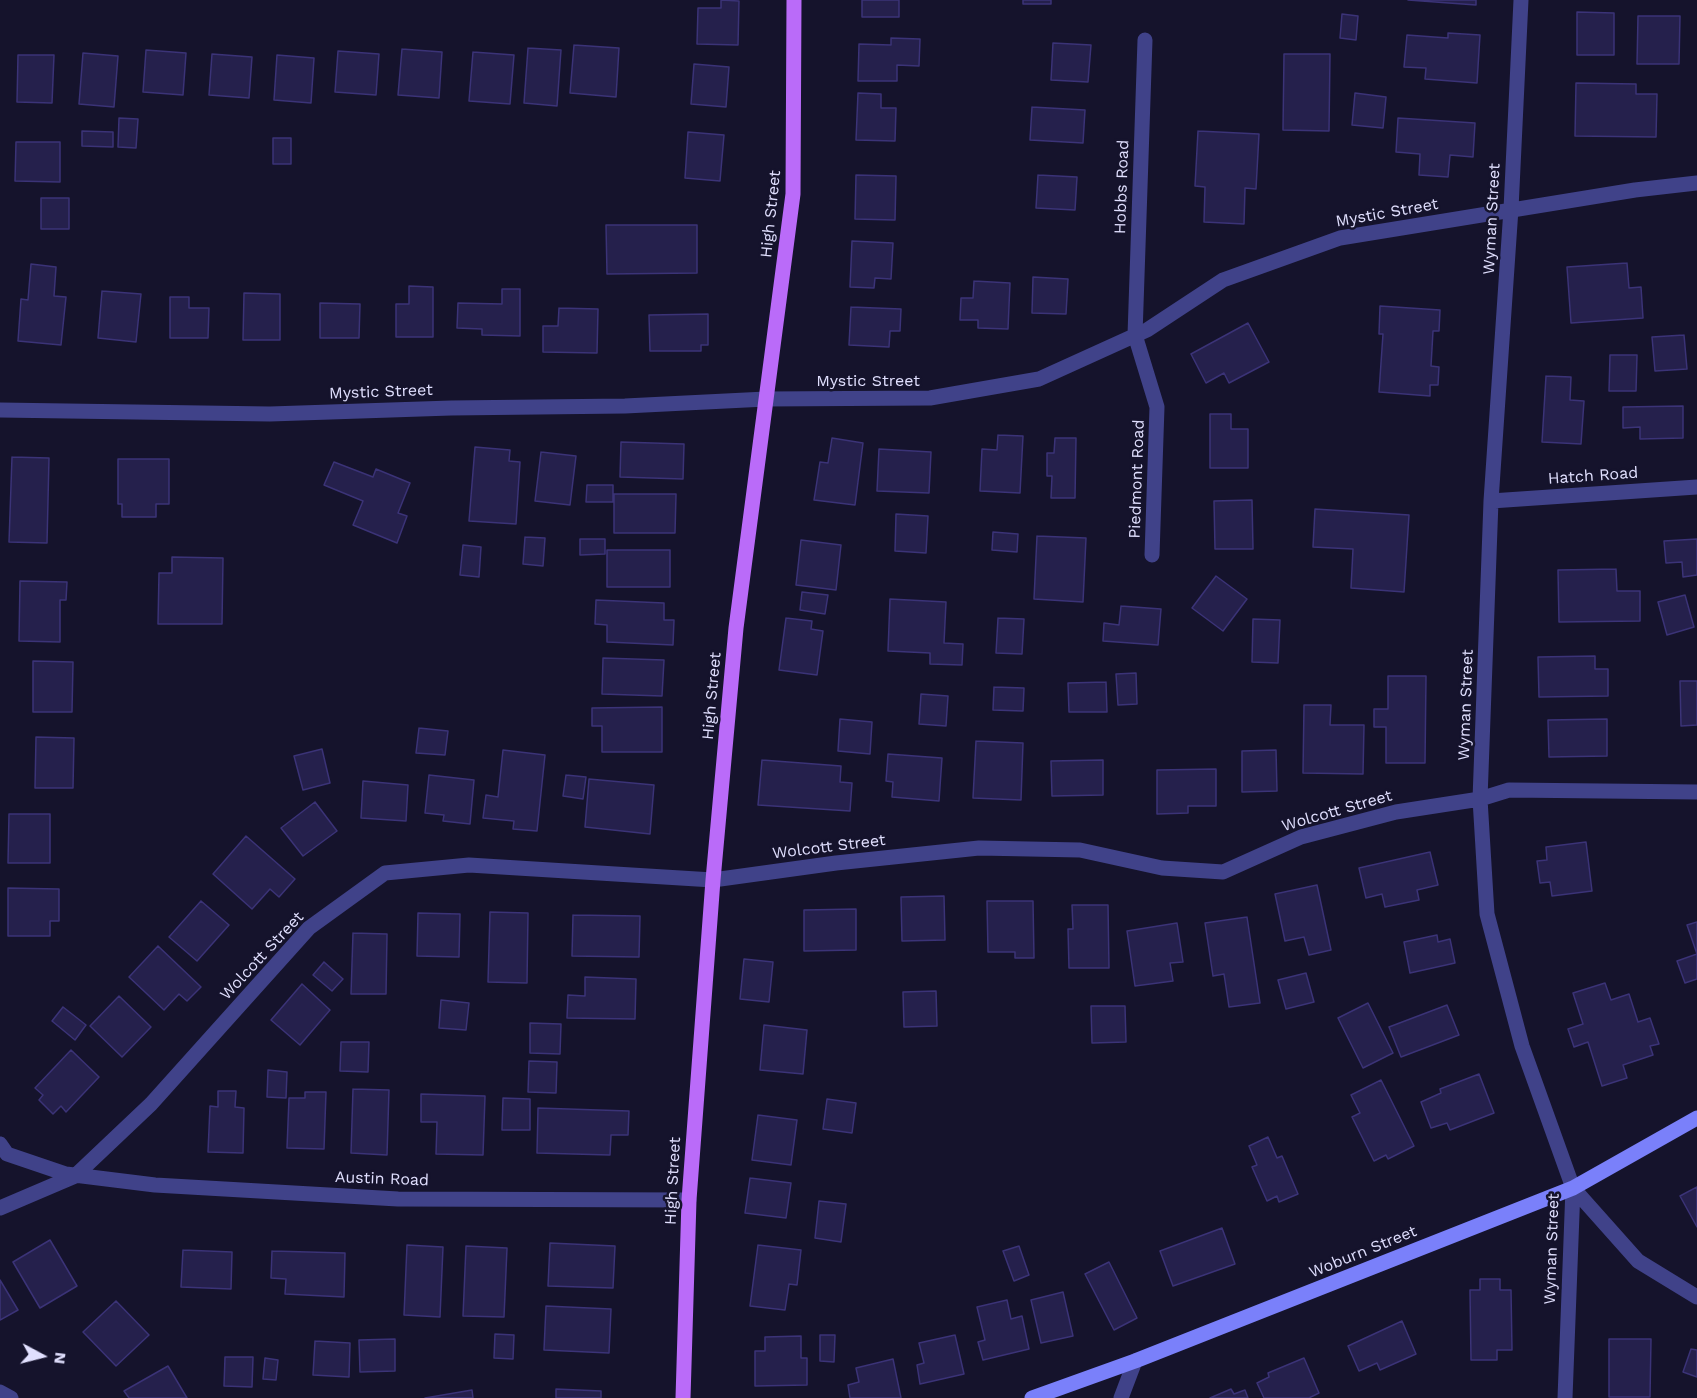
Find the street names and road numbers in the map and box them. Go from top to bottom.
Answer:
street label: Hobbs Road [1111,140,1133,234]
street label: Wyman Street [1479,163,1505,275]
street label: High Street [757,169,785,259]
street label: Mystic Street [1334,195,1440,231]
street label: Mystic Street [816,371,920,391]
street label: Mystic Street [329,381,433,403]
street label: Piedmont Road [1125,419,1149,539]
street label: Hatch Road [1547,463,1639,489]
street label: Wyman Street [1454,649,1478,761]
street label: High Street [699,651,725,741]
street label: Wolcott Street [1280,786,1394,836]
street label: Wolcott Street [771,831,887,863]
street label: Wolcott Street [216,908,308,1004]
street label: High Street [661,1137,685,1225]
street label: Austin Road [335,1168,429,1190]
street label: Wyman Street [1540,1193,1564,1305]
street label: Woburn Street [1306,1222,1420,1282]

